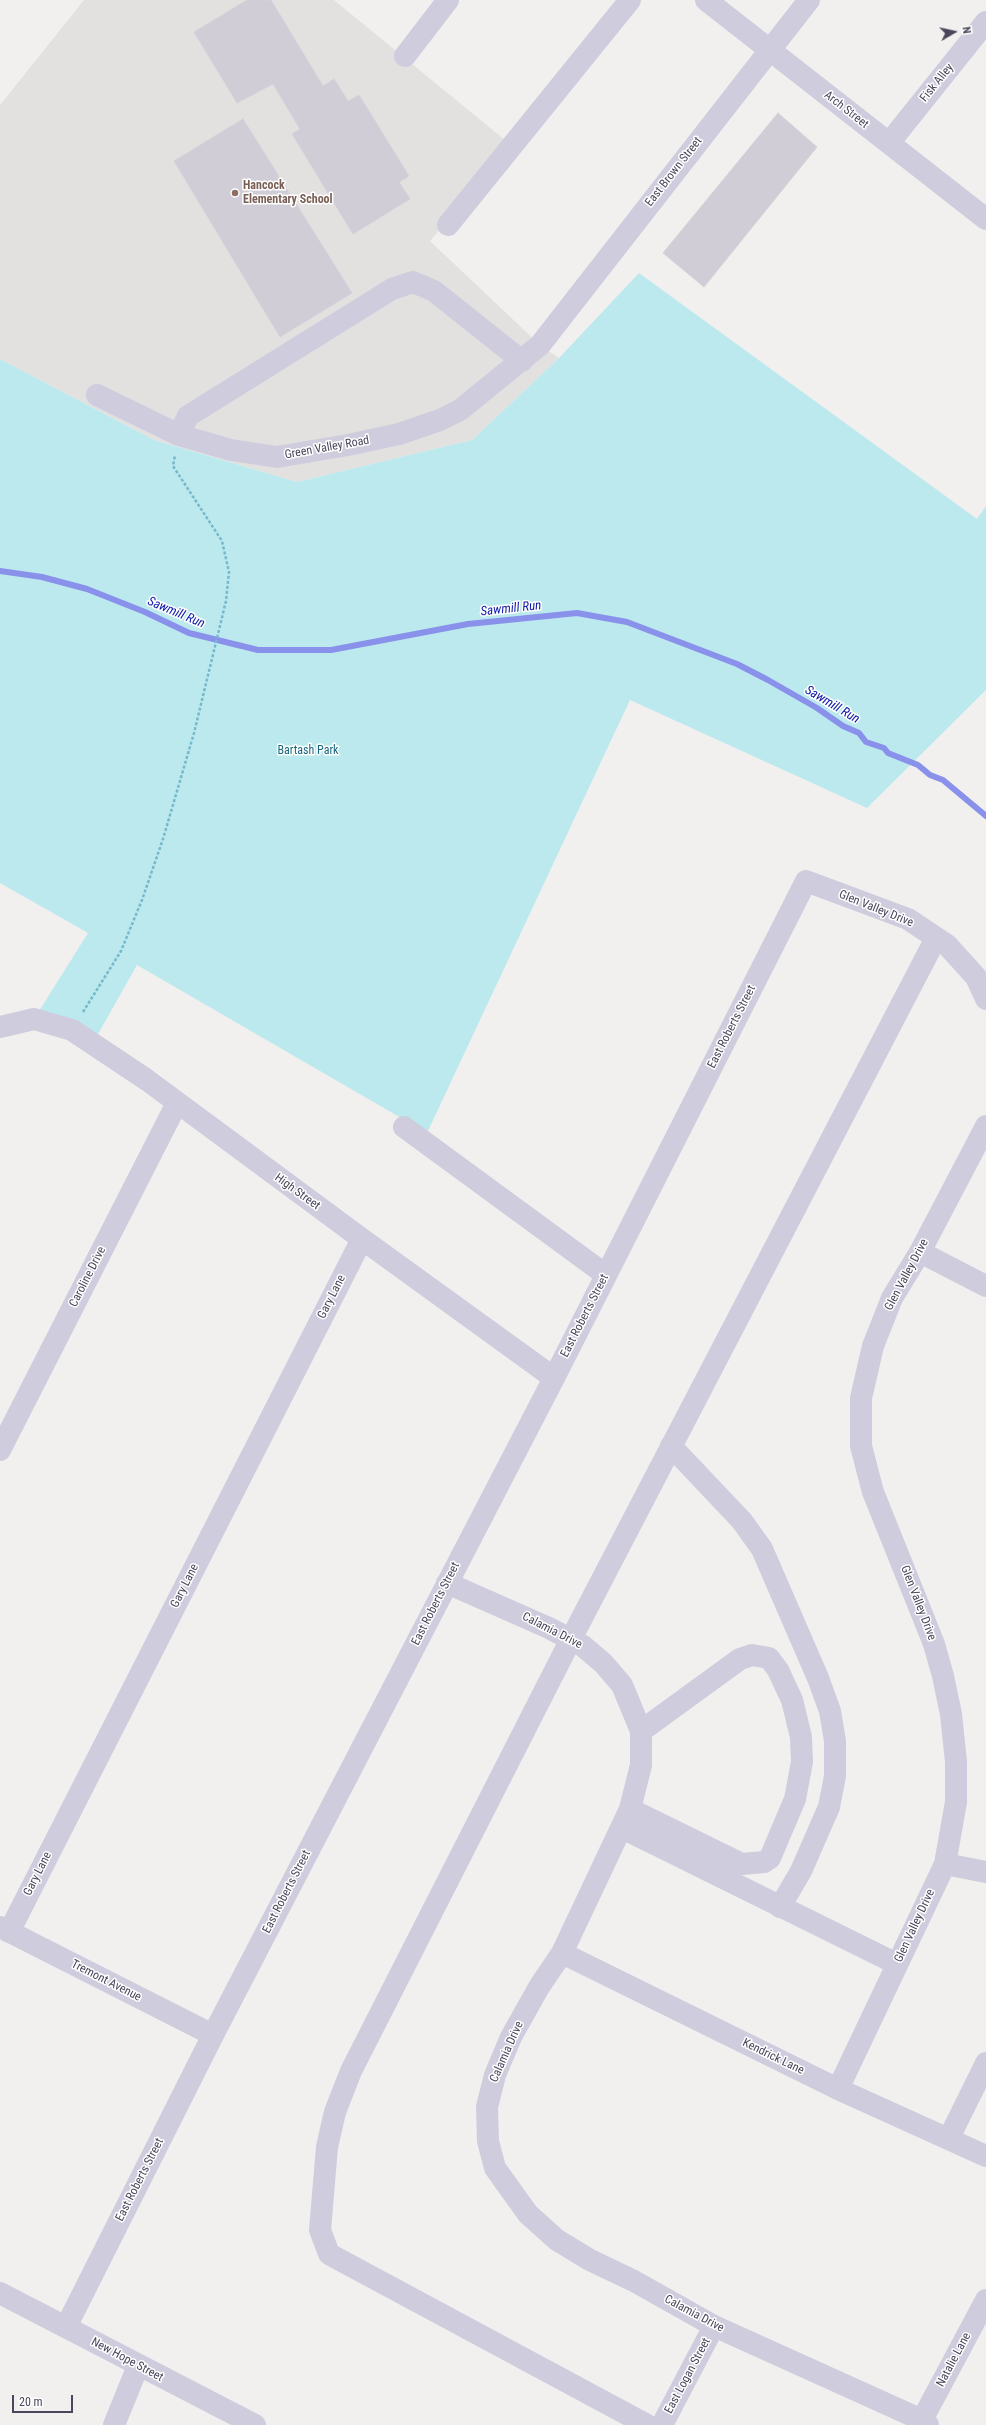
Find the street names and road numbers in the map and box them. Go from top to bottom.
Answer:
street label: Fisk Alley [917,61,957,105]
street label: Arch Street [821,88,871,132]
street label: East Brown Street [642,134,706,210]
street label: Green Valley Road [284,433,370,463]
street label: Glen Valley Drive [837,888,915,930]
street label: East Roberts Street [705,983,759,1071]
street label: High Street [271,1171,323,1213]
street label: Glen Valley Drive [882,1237,932,1313]
street label: Caroline Drive [67,1244,109,1310]
street label: East Roberts Street [558,1272,612,1360]
street label: Gary Lane [315,1273,349,1321]
street label: East Roberts Street [409,1560,463,1648]
street label: Gary Lane [168,1562,202,1610]
street label: Glen Valley Drive [897,1564,939,1642]
street label: Calamia Drive [520,1610,584,1652]
street label: East Roberts Street [260,1848,314,1936]
street label: Gary Lane [21,1850,55,1898]
street label: Glen Valley Drive [892,1887,938,1965]
street label: Tremont Avenue [69,1957,143,2005]
street label: Calamia Drive [487,2019,527,2085]
street label: Kendrick Lane [740,2036,806,2078]
street label: East Roberts Street [113,2136,167,2224]
street label: Calamia Drive [662,2292,726,2336]
street label: Natalie Lane [934,2330,974,2390]
street label: New Hope Street [89,2335,165,2385]
street label: East Logan Street [662,2336,714,2416]

